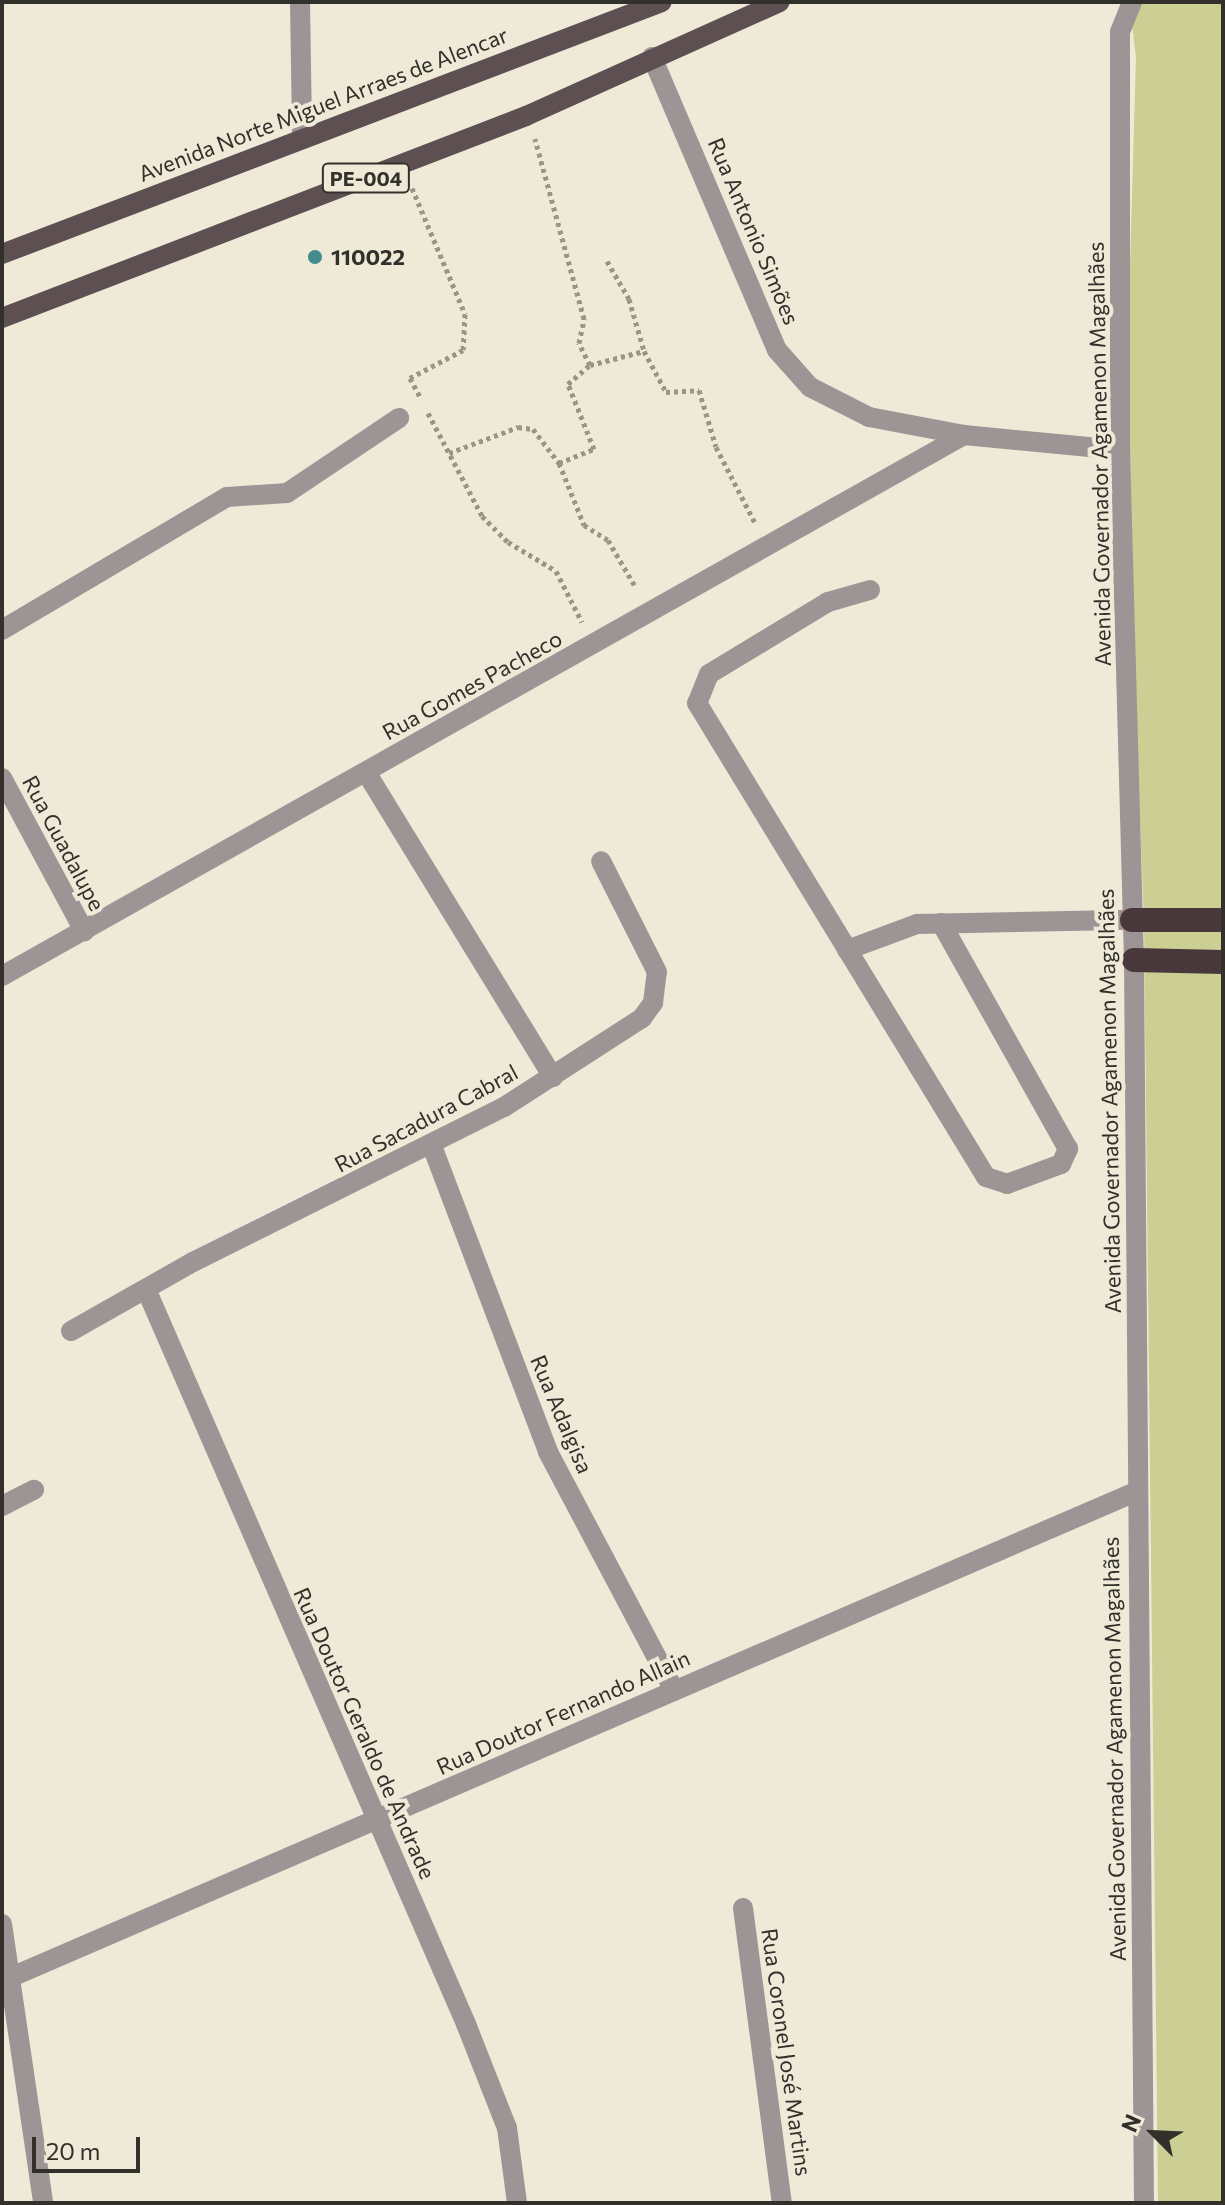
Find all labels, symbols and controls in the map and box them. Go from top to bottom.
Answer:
street label: Avenida Norte Miguel Arraes de Alencar [135,21,511,187]
street label: Rua Antonio Simões [703,134,805,328]
road number: PE-004 [320,162,412,194]
street label: Avenida Governador Agamenon Magalhães [1082,241,1116,667]
place label: 110022 [331,244,405,270]
marker: 110022 [306,248,324,266]
street label: Rua Gomes Pacheco [378,625,566,745]
street label: Rua Guadalupe [17,771,111,915]
street label: Avenida Governador Agamenon Magalhães [1092,888,1126,1314]
street label: Rua Sacadura Cabral [330,1058,522,1178]
street label: Rua Adalgisa [525,1351,599,1477]
street label: Avenida Governador Agamenon Magalhães [1097,1536,1131,1962]
street label: Rua Doutor Geraldo de Andrade [289,1583,441,1883]
street label: Rua Doutor Fernando Allain [432,1644,694,1780]
street label: Rua Coronel José Martins [757,1926,817,2178]
north arrow [1113,2093,1193,2173]
text: N [1115,2110,1146,2136]
scale bar [36,2121,144,2171]
text: 20 m [46,2136,100,2165]

